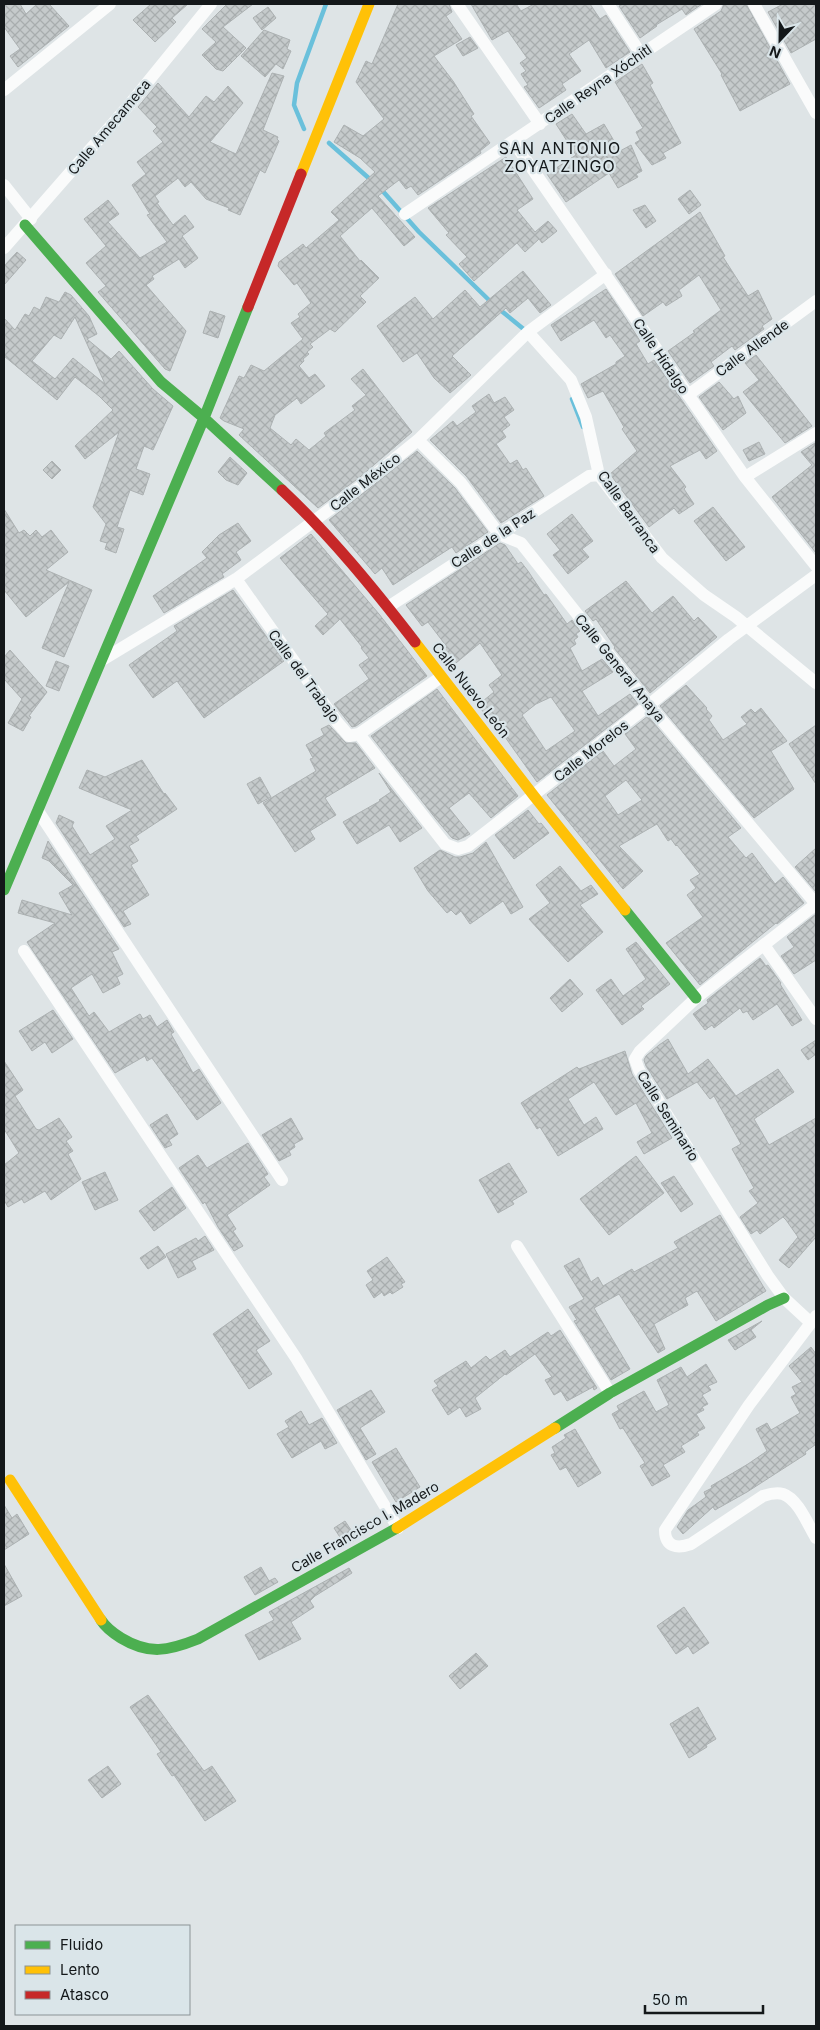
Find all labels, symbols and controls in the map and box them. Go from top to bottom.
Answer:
north arrow [755,15,805,65]
street label: Calle Reyna Xóchitl [541,40,655,127]
text: N [767,43,783,62]
street label: Calle Amecameca [64,75,154,178]
district label: SAN ANTONIO ZOYATZINGO [499,138,621,176]
street label: Calle Hidalgo [630,315,693,397]
street label: Calle Allende [712,315,792,380]
street label: Calle México [326,449,403,514]
street label: Calle Barranca [595,467,664,556]
street label: Calle de la Paz [447,504,538,571]
street label: Calle General Anaya [572,610,669,725]
street label: Calle del Trabajo [265,626,344,726]
street label: Calle Nuevo León [429,639,514,741]
street label: Calle Morelos [550,716,632,785]
street label: Calle Seminario [634,1067,703,1164]
street label: Calle Francisco I. Madero [288,1477,442,1576]
legend [15,1925,190,2015]
text: Fluido [60,1935,103,1954]
text: Lento [60,1960,100,1979]
scale bar [645,1982,762,2014]
text: Atasco [60,1985,109,2004]
text: 50 m [652,1990,688,2009]

